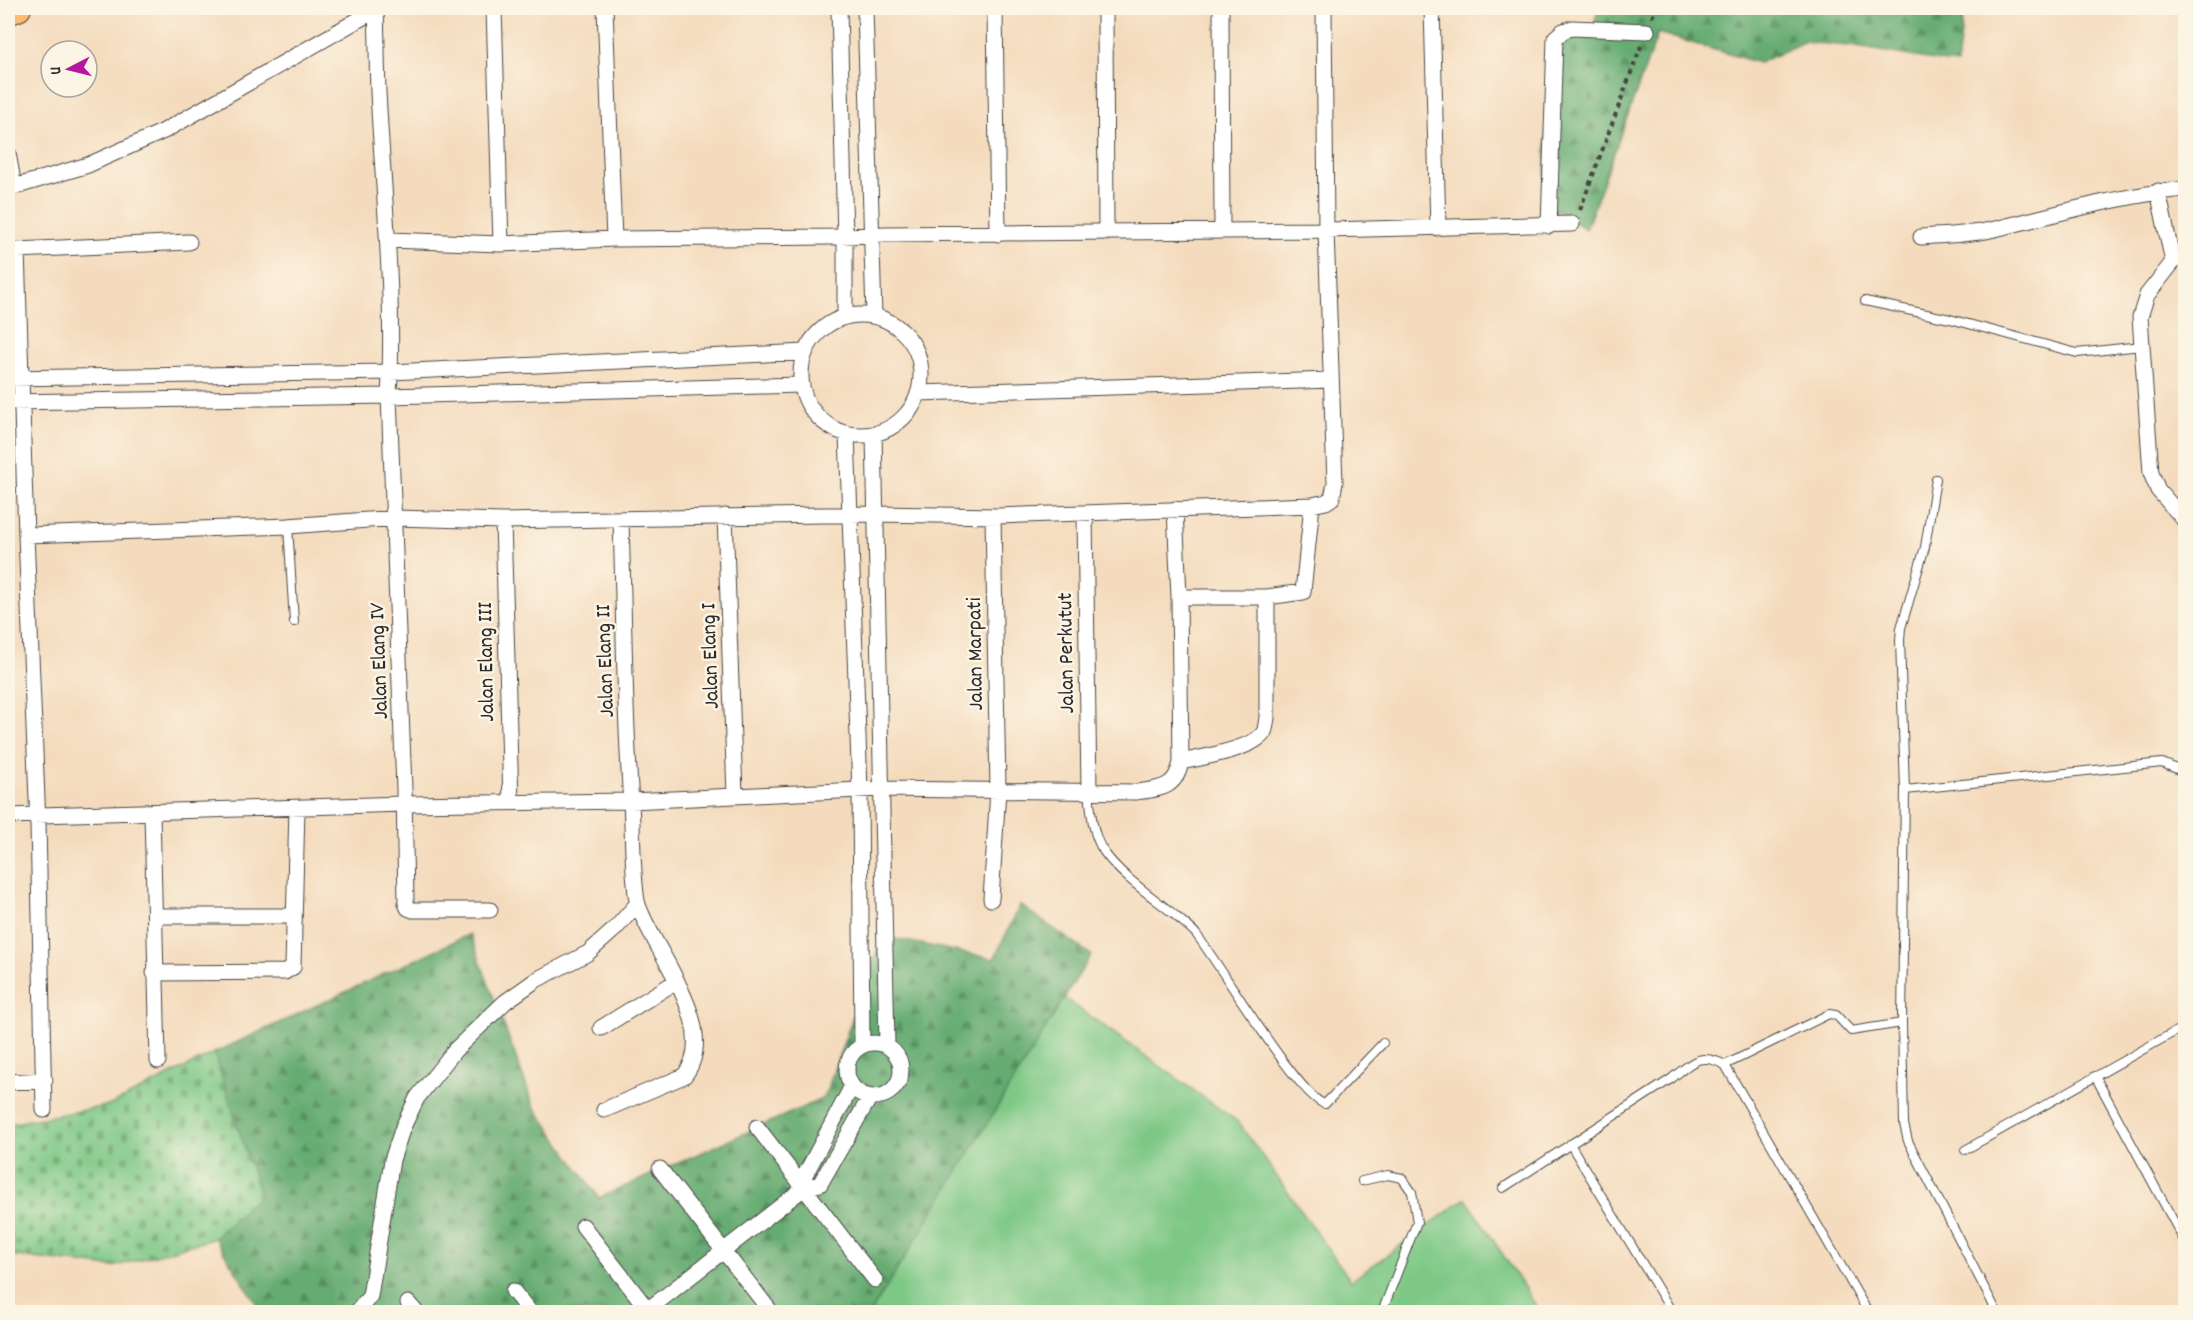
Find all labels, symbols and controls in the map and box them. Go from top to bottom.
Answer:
north arrow [39,39,99,99]
text: U [45,65,68,76]
street label: Jalan Perkutut [1051,592,1084,714]
street label: Jalan Marpati [960,597,993,711]
street label: Jalan Elang IV [363,602,398,720]
street label: Jalan Elang III [471,602,504,722]
street label: Jalan Elang I [694,602,729,710]
street label: Jalan Elang II [589,604,624,718]

